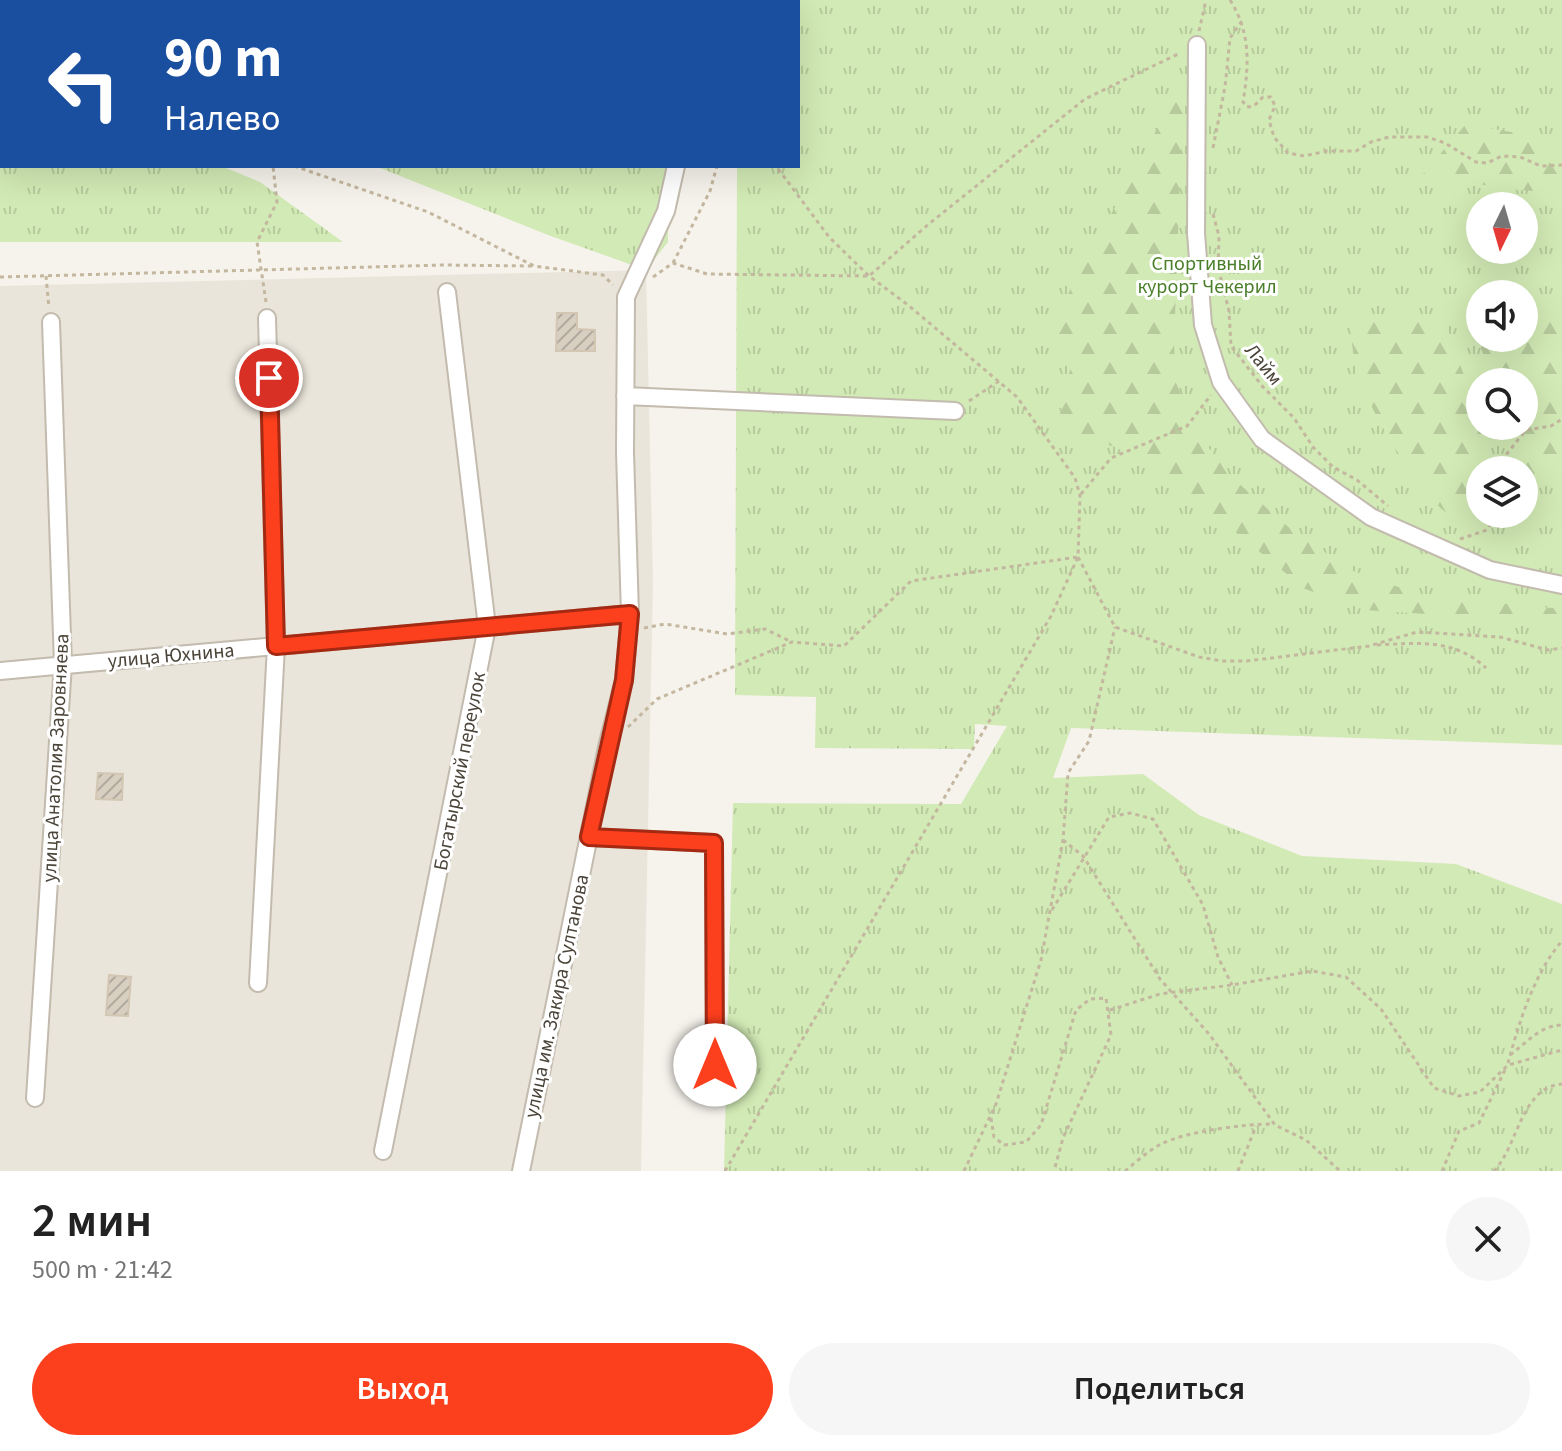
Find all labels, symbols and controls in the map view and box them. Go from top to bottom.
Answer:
text: 90 m [164,19,282,98]
icon: left [32,32,136,136]
text: Налево [164,93,280,144]
north arrow [1466,192,1538,264]
map controls [1466,192,1538,528]
park label: Спортивный курорт Чекерил [1137,250,1277,301]
button: sound [1466,280,1538,352]
street label: Лайм [1238,338,1289,392]
pin [235,344,303,412]
icon: arrive [247,356,291,400]
button: search [1466,368,1538,440]
button: layers [1466,456,1538,528]
street label: улица Анатолия Заровняева [35,633,77,883]
street label: улица Юхнина [107,637,236,675]
street label: Богатырский переулок [427,669,493,873]
street label: улица им. Закира Султанова [517,872,597,1121]
position arrow [673,1023,757,1107]
text: 2 мин [32,1187,152,1255]
button: close [1446,1197,1530,1281]
text: 500 m · 21:42 [32,1251,173,1288]
button: Выход [32,1343,773,1435]
button: Поделиться [789,1343,1530,1435]

